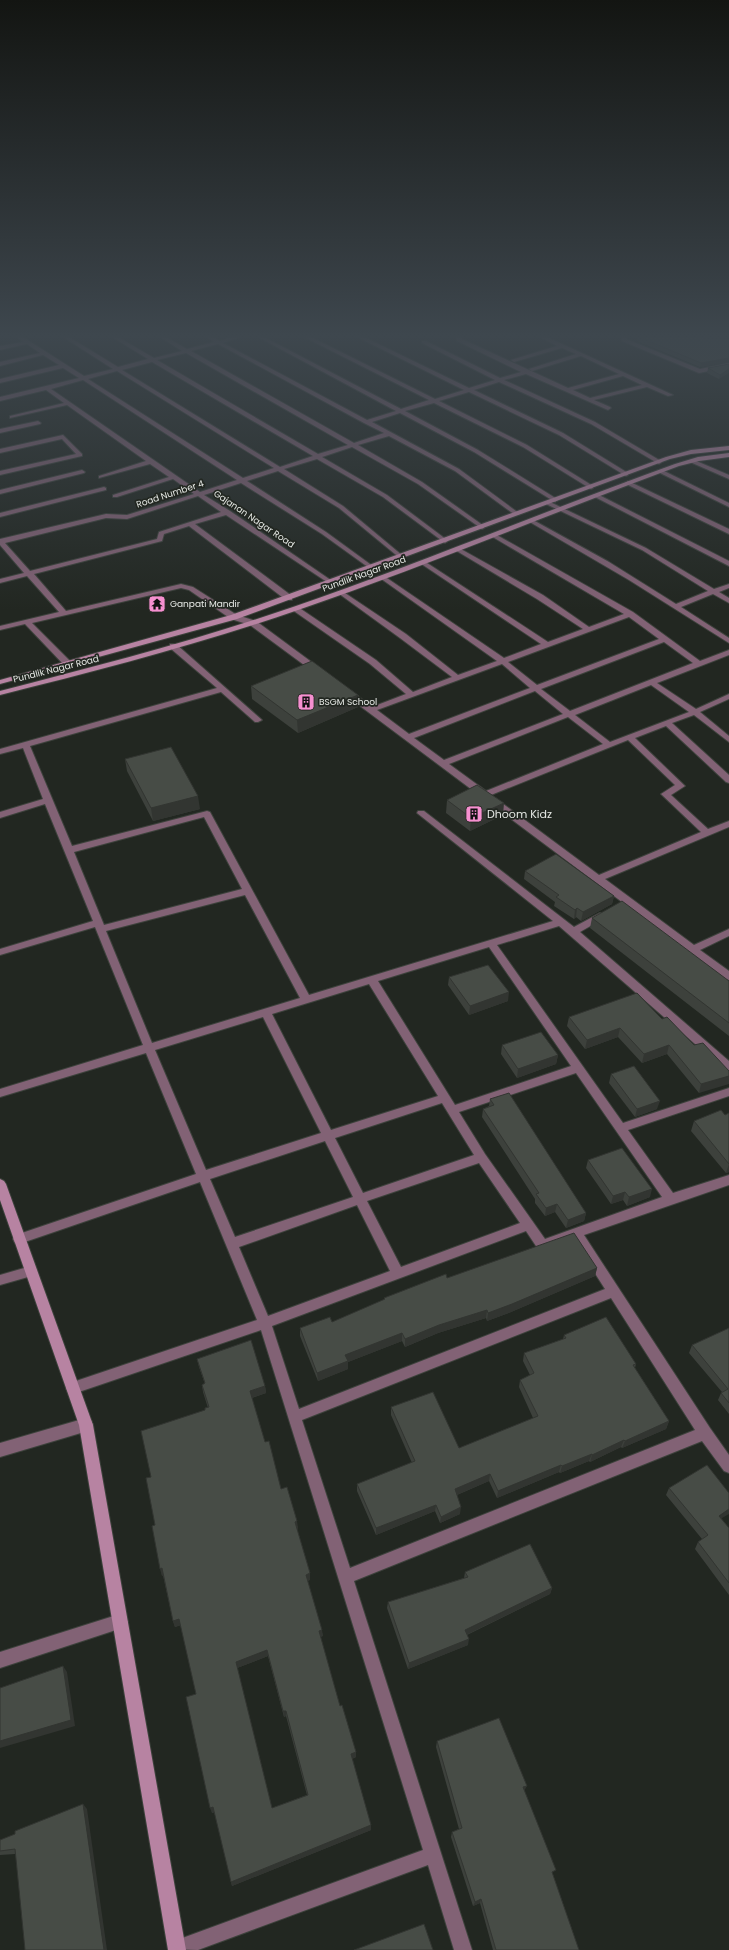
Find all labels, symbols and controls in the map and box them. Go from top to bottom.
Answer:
street label: Road Number 4 [135,477,206,511]
street label: Gajanan Nagar Road [211,487,297,551]
street label: Pundlik Nagar Road [321,553,407,595]
temple icon: Ganpati Mandir [147,594,167,614]
place label: Ganpati Mandir [170,598,241,610]
street label: Pundlik Nagar Road [12,653,100,685]
building icon: BSGM School [296,692,316,712]
place label: BSGM School [319,696,377,708]
building icon: Dhoom Kidz [464,804,484,824]
place label: Dhoom Kidz [487,806,552,822]

